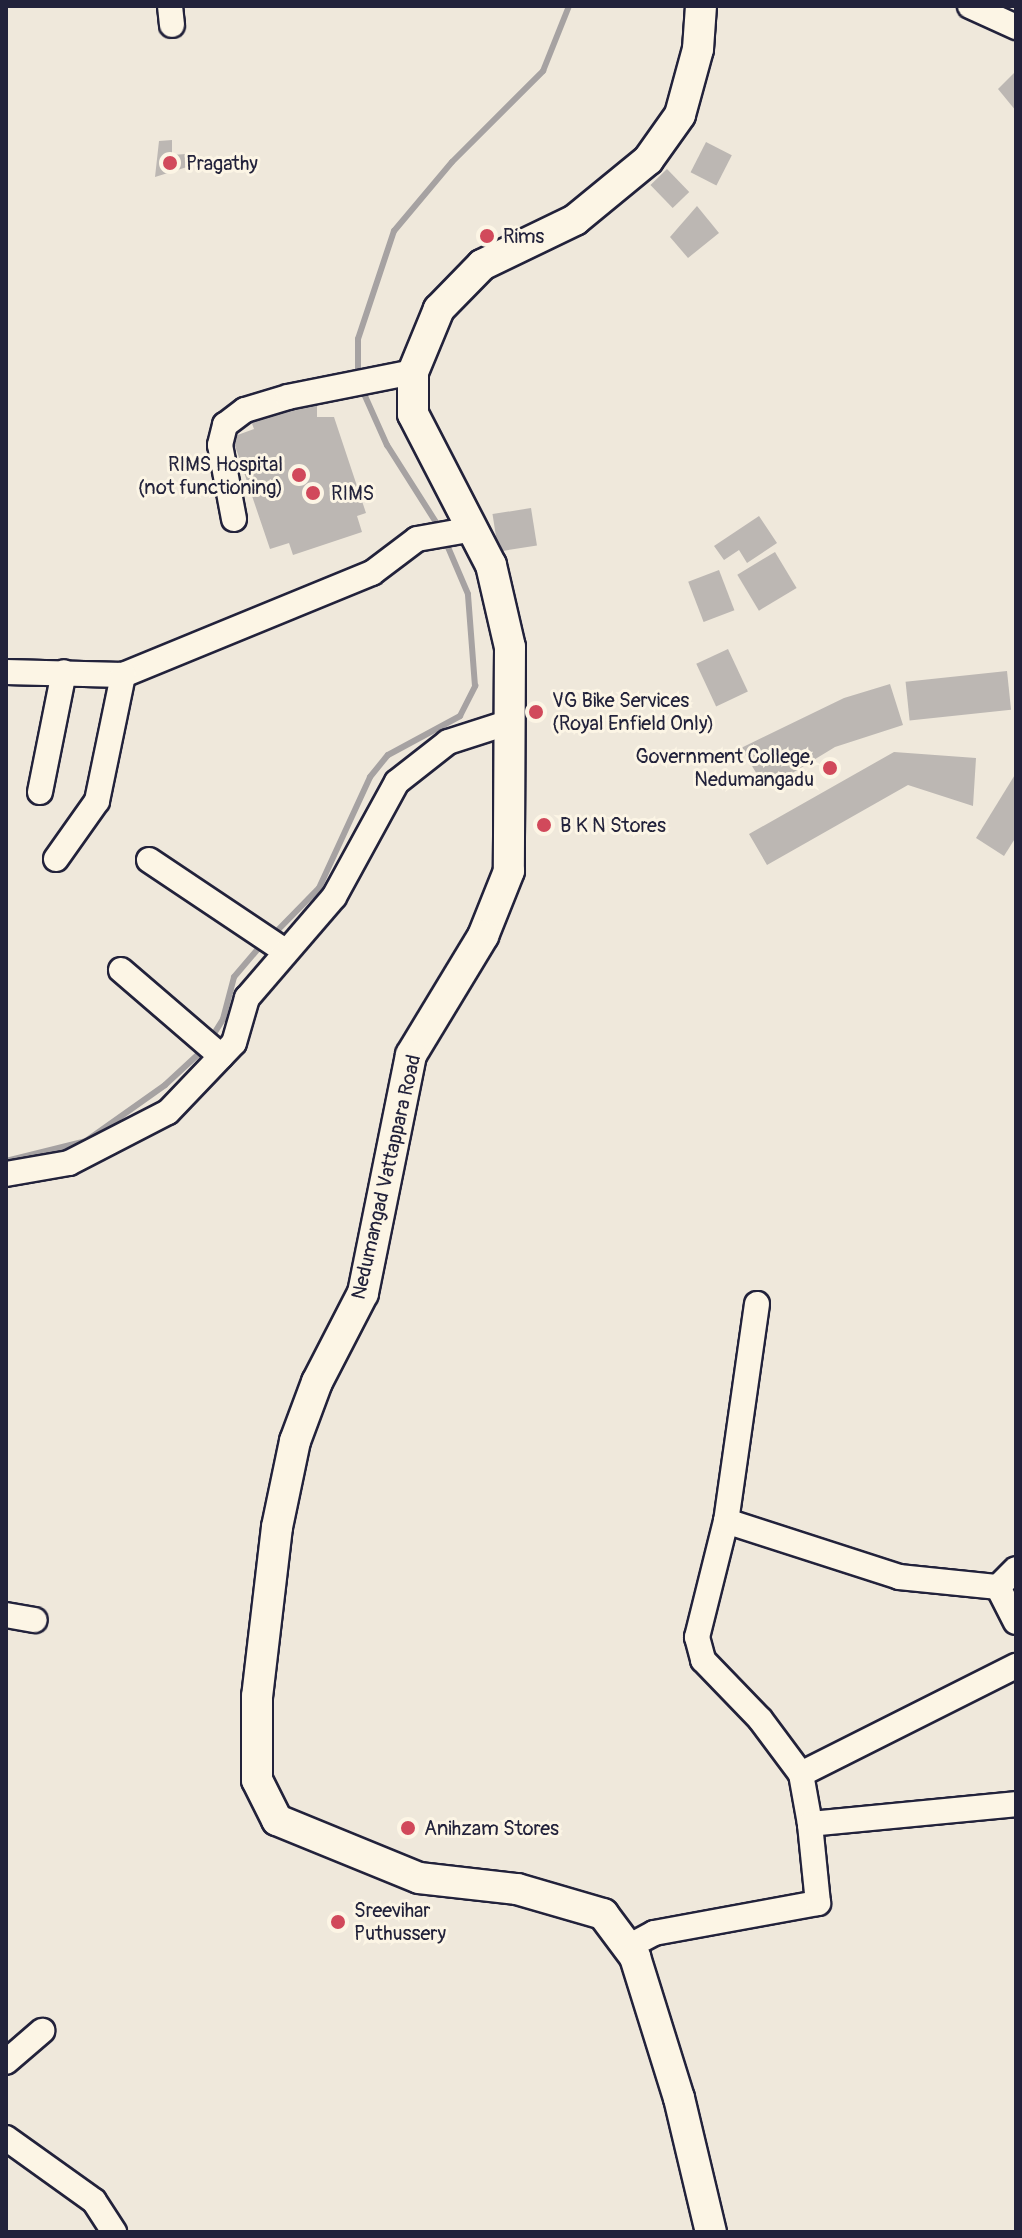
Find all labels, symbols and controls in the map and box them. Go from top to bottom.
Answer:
place label: Pragathy [186,151,258,175]
marker: Pragathy [161,154,179,172]
place label: Rims [503,224,544,248]
marker: Rims [478,227,496,245]
place label: RIMS Hospital (not functioning) [138,452,283,499]
marker: RIMS Hospital (not functioning) [290,466,308,484]
place label: RIMS [331,481,374,505]
marker: RIMS [302,482,324,504]
place label: VG Bike Services (Royal Enfield Only) [552,688,714,735]
marker: VG Bike Services (Royal Enfield Only) [527,703,545,721]
place label: Government College, Nedumangadu [635,744,814,791]
marker: Government College, Nedumangadu [821,759,839,777]
place label: B K N Stores [560,813,666,837]
marker: B K N Stores [535,816,553,834]
street label: Nedumangad Vattappara Road [346,1052,426,1302]
place label: Anihzam Stores [424,1816,559,1840]
marker: Anihzam Stores [399,1819,417,1837]
place label: Sreevihar Puthussery [354,1898,446,1945]
marker: Sreevihar Puthussery [329,1913,347,1931]

